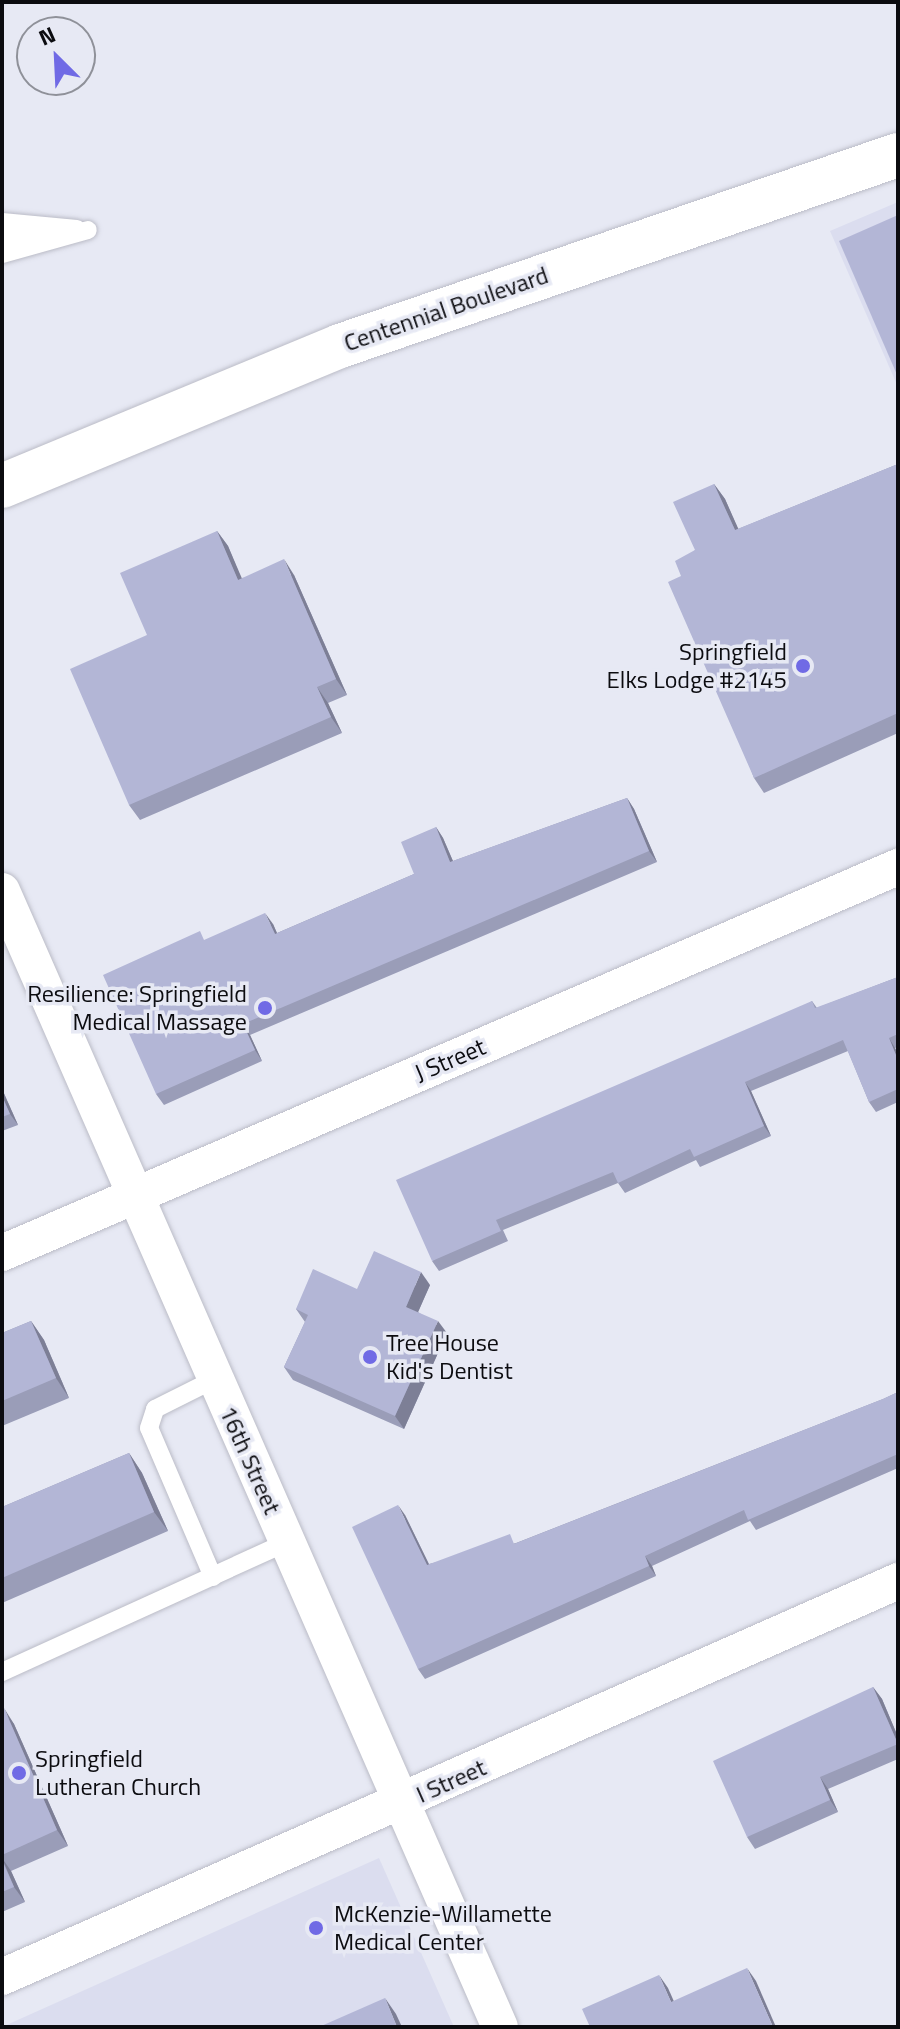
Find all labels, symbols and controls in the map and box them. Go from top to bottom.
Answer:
north arrow [16,16,96,96]
text: N [33,17,61,55]
street label: Centennial Boulevard [340,261,552,357]
place label: Springfield Elks Lodge #2145 [607,638,787,694]
marker: Springfield Elks Lodge #2145 [794,657,812,675]
place label: Resilience: Springfield Medical Massage [27,980,247,1036]
marker: Resilience: Springfield Medical Massage [254,997,276,1019]
street label: J Street [410,1032,490,1088]
place label: Tree House Kid's Dentist [386,1329,513,1385]
marker: Tree House Kid's Dentist [361,1348,379,1366]
street label: 16th Street [213,1401,287,1519]
place label: Springfield Lutheran Church [35,1745,201,1801]
street label: I Street [412,1753,490,1809]
marker: Springfield Lutheran Church [10,1764,28,1782]
place label: McKenzie-Willamette Medical Center [334,1900,552,1956]
marker: McKenzie-Willamette Medical Center [305,1917,327,1939]

